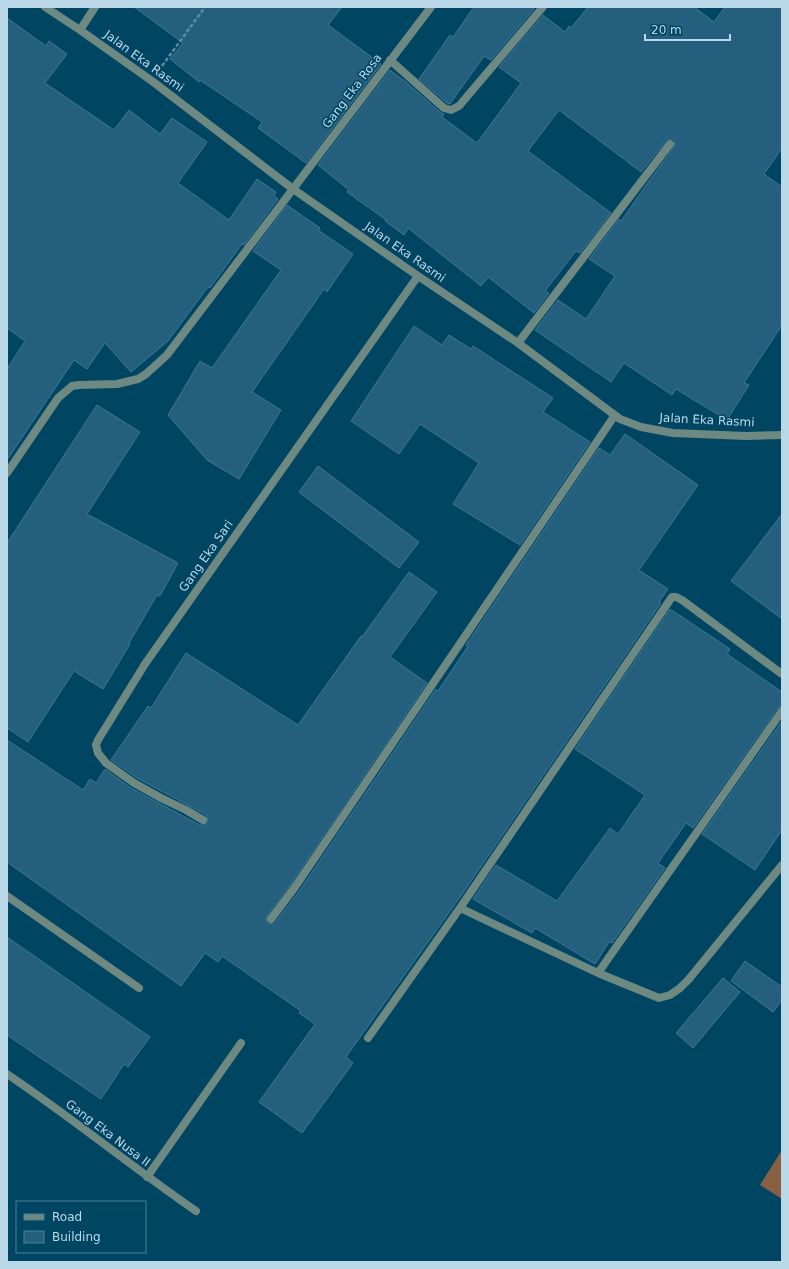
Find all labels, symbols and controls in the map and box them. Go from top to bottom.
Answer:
scale bar [645,16,730,42]
text: 20 m [651,23,682,37]
street label: Jalan Eka Rasmi [101,27,187,95]
street label: Gang Eka Rosa [319,51,385,131]
street label: Jalan Eka Rasmi [361,218,448,285]
street label: Jalan Eka Rasmi [658,410,755,429]
street label: Gang Eka Sari [176,517,236,595]
street label: Gang Eka Nusa II [63,1097,153,1169]
legend [16,1201,146,1253]
text: Road [52,1210,82,1224]
text: Building [52,1230,101,1244]

